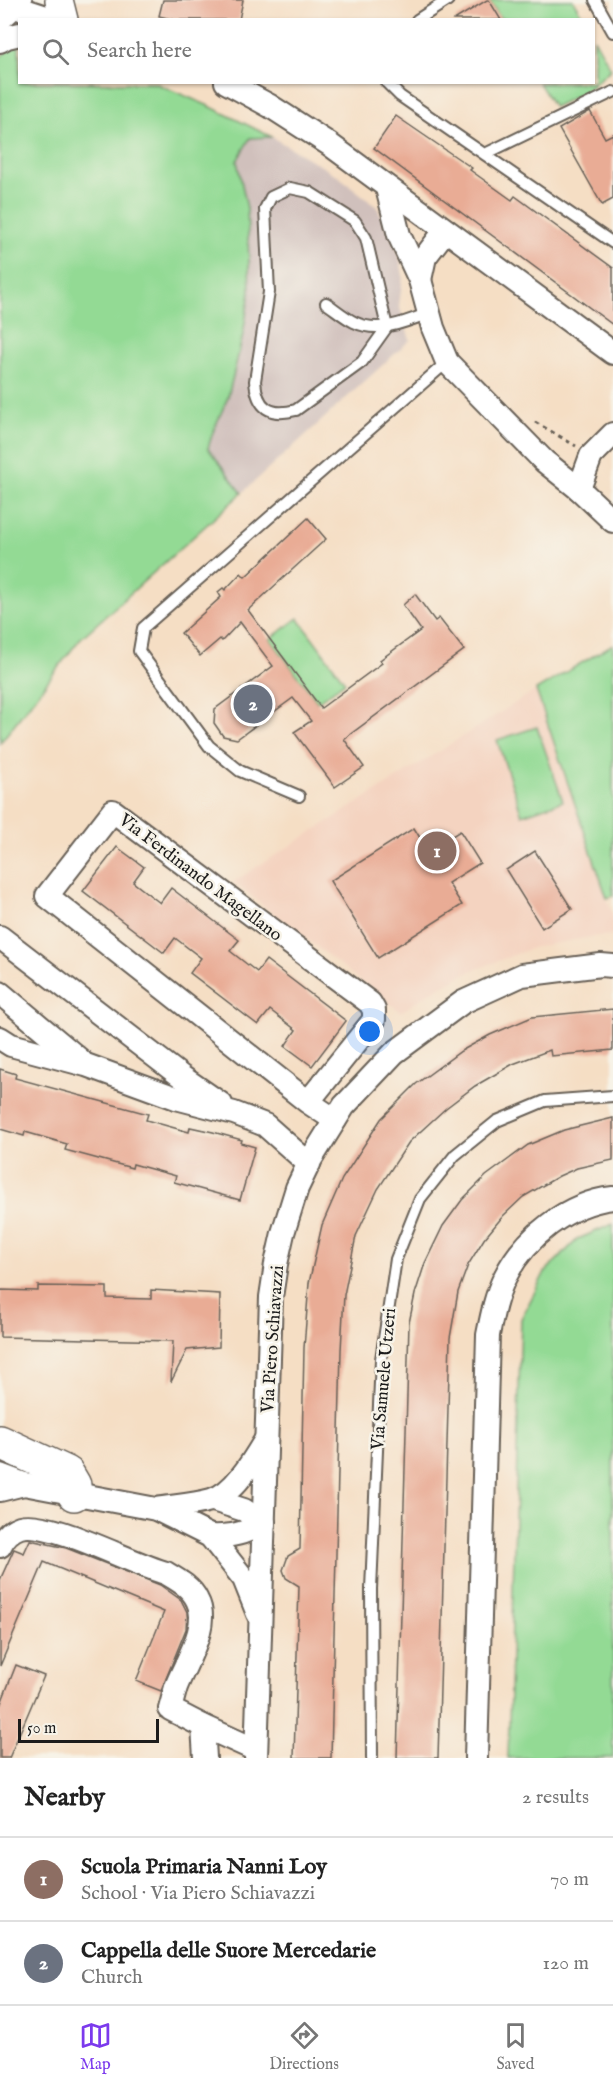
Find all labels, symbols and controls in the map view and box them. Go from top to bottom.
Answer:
search box [18,18,595,84]
icon: search [39,35,72,68]
text: Search here [87,37,192,65]
pin: 2 [234,682,272,726]
street label: Via Ferdinando Magellano [113,809,287,947]
pin: 1 [418,828,456,874]
your location [355,1017,384,1046]
street label: Via Piero Schiavazzi [257,1264,290,1415]
street label: Via Samuele Utzeri [367,1307,402,1452]
scale bar [18,1716,159,1744]
text: 50 m [27,1719,56,1739]
text: Nearby [24,1781,105,1814]
text: 2 results [522,1785,589,1810]
text: Scuola Primaria Nanni Loy [81,1853,327,1881]
text: 1 [40,1867,47,1892]
text: 70 m [550,1867,589,1892]
text: School · Via Piero Schiavazzi [81,1881,315,1906]
text: Cappella delle Suore Mercedarie [81,1937,376,1965]
text: 2 [39,1951,48,1976]
text: 120 m [543,1951,589,1976]
text: Church [81,1965,143,1990]
tab: Map [79,2019,112,2075]
tab: Directions [269,2019,339,2075]
tab: Saved [496,2019,534,2075]

